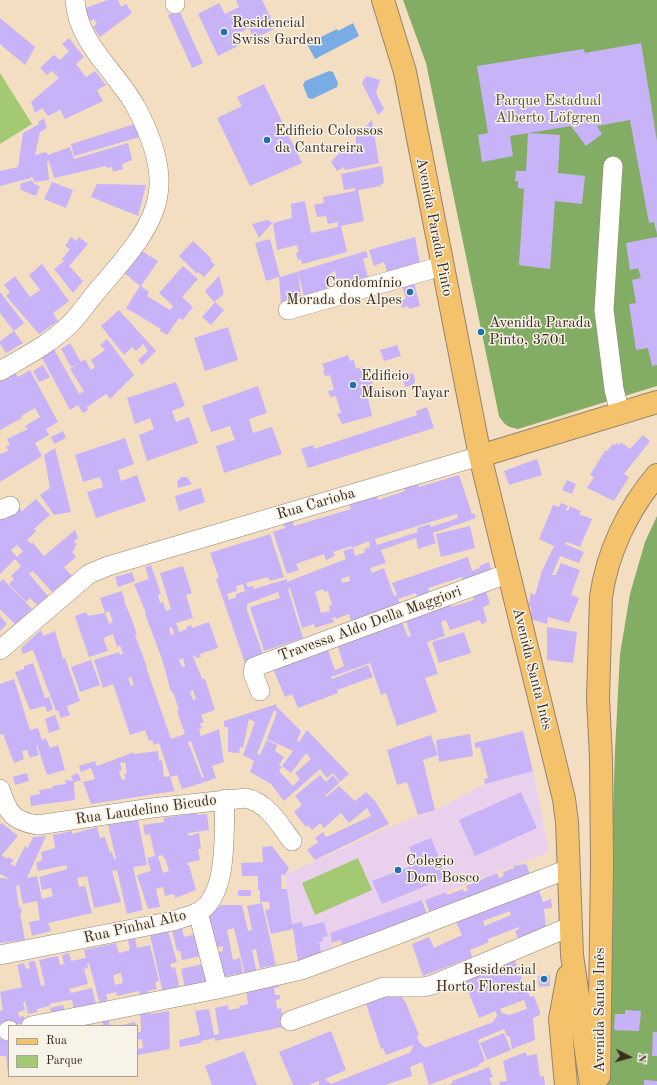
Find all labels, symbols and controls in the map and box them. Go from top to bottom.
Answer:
place label: Residencial Swiss Garden [232,14,321,49]
marker: Residencial Swiss Garden [219,27,229,37]
park label: Parque Estadual Alberto Löfgren [495,92,601,127]
place label: Edificio Colossos da Cantareira [275,122,383,157]
marker: Edificio Colossos da Cantareira [262,135,272,145]
street label: Avenida Parada Pinto [412,156,456,298]
place label: Condomínio Morada dos Alpes [286,274,402,309]
marker: Condomínio Morada dos Alpes [405,287,415,297]
place label: Avenida Parada Pinto, 3701 [489,314,591,349]
marker: Avenida Parada Pinto, 3701 [476,327,486,337]
place label: Edificio Maison Tayar [361,367,449,402]
marker: Edificio Maison Tayar [348,380,358,390]
street label: Rua Carioba [275,484,357,524]
street label: Travessa Aldo Della Maggiori [276,582,464,666]
street label: Avenida Santa Inês [508,606,556,732]
street label: Rua Laudelino Bicudo [74,791,218,829]
place label: Colegio Dom Bosco [406,852,480,887]
marker: Colegio Dom Bosco [393,865,403,875]
street label: Rua Pinhal Alto [82,906,188,948]
street label: Avenida Santa Inês [591,947,609,1073]
place label: Residencial Horto Florestal [436,961,536,996]
marker: Residencial Horto Florestal [539,974,549,984]
legend [8,1025,138,1077]
text: Rua [46,1035,67,1047]
north arrow [609,1037,649,1077]
text: N [636,1054,647,1063]
text: Parque [46,1055,82,1067]

